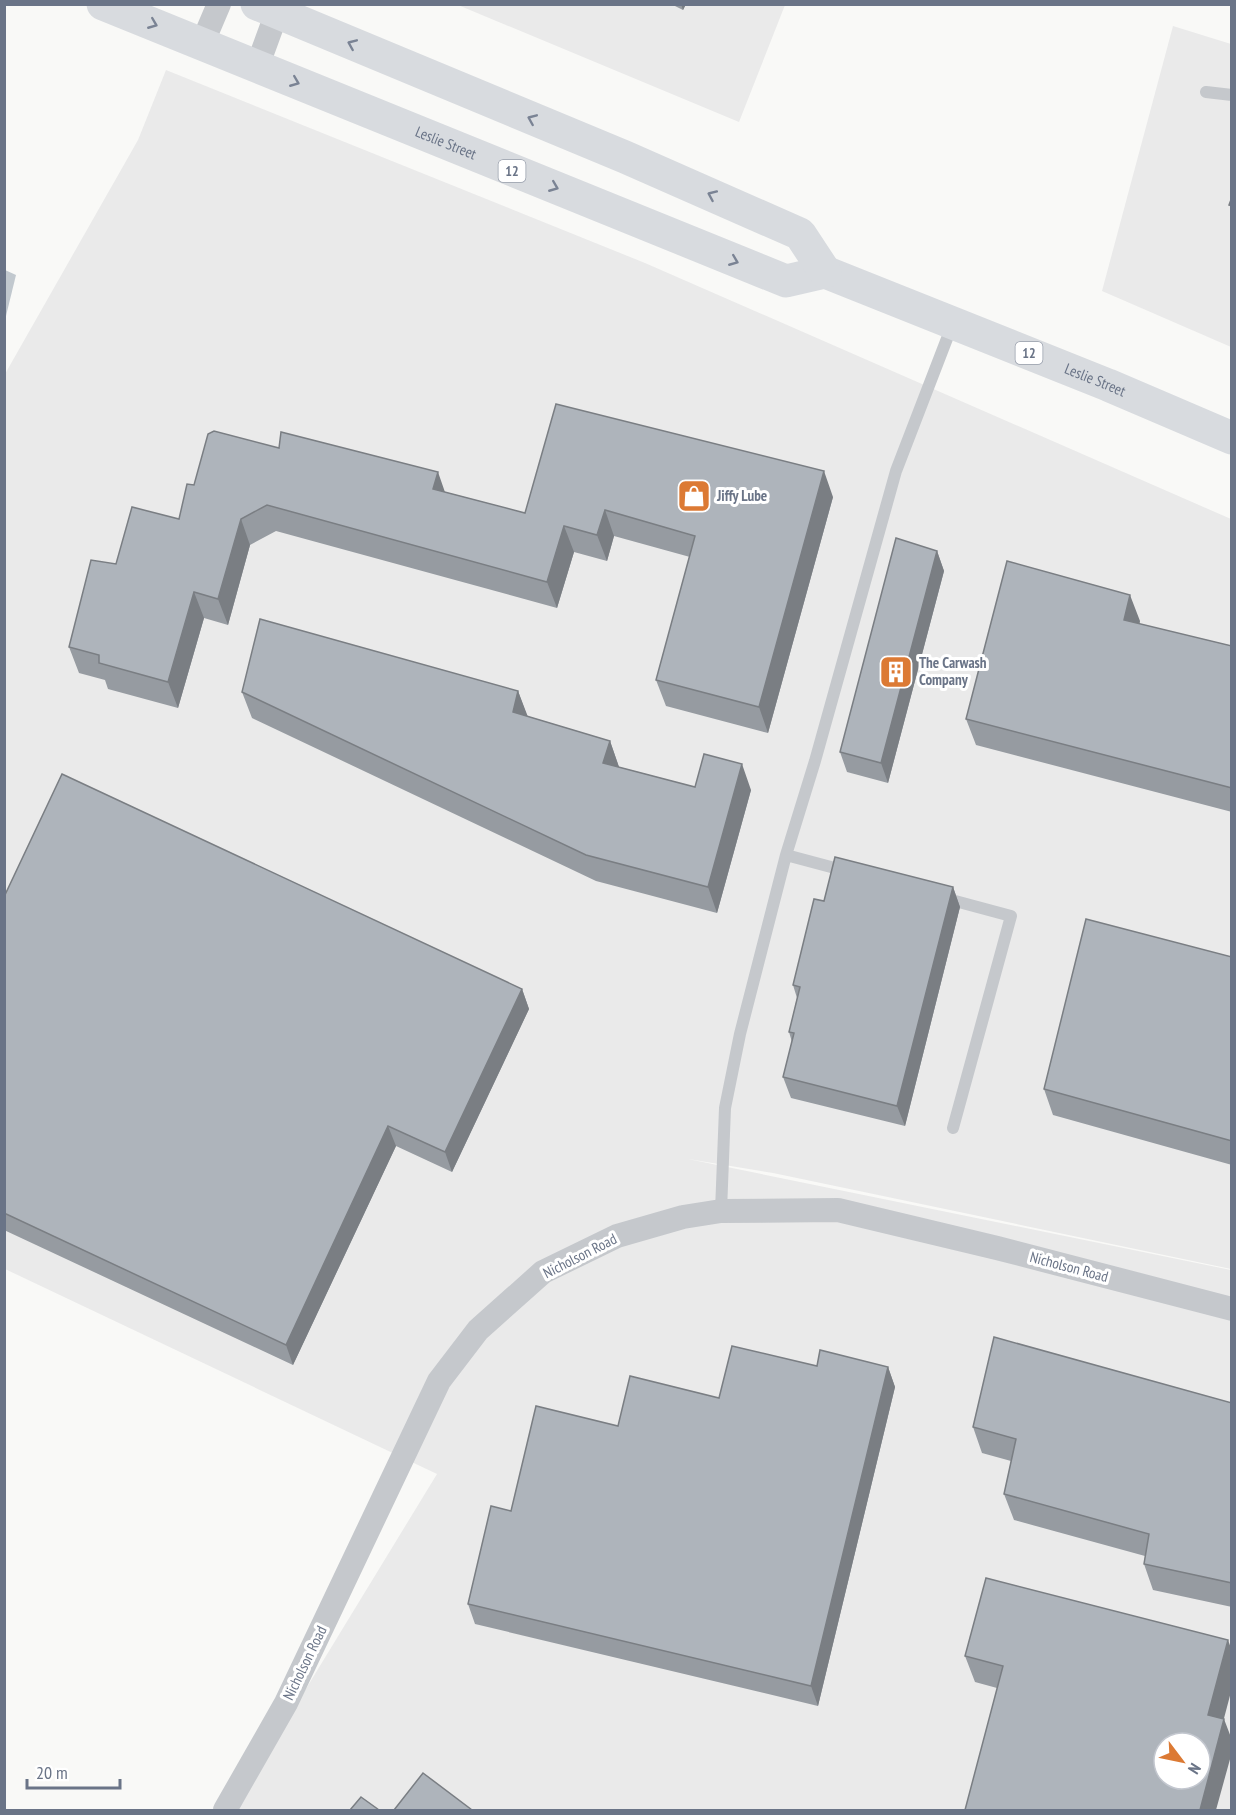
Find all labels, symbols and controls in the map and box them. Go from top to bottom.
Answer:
one-way arrow [146,17,157,29]
one-way arrow [347,39,358,51]
one-way arrow [289,75,300,87]
one-way arrow [527,114,538,126]
street label: Leslie Street [413,122,479,163]
road number: 12 [498,160,526,182]
one-way arrow [547,180,558,192]
one-way arrow [707,190,718,202]
one-way arrow [728,254,739,266]
road number: 12 [1016,342,1042,364]
street label: Leslie Street [1062,359,1129,400]
shop icon: Jiffy Lube [676,478,712,514]
place label: Jiffy Lube [716,486,767,505]
place label: The Carwash Company [919,653,987,689]
building icon: The Carwash Company [878,654,914,690]
street label: Nicholson Road [540,1229,620,1282]
street label: Nicholson Road [1028,1247,1110,1286]
street label: Nicholson Road [278,1623,331,1703]
north arrow [1152,1731,1212,1791]
scale bar [27,1752,120,1790]
text: N [1184,1760,1205,1778]
text: 20 m [36,1761,68,1784]

